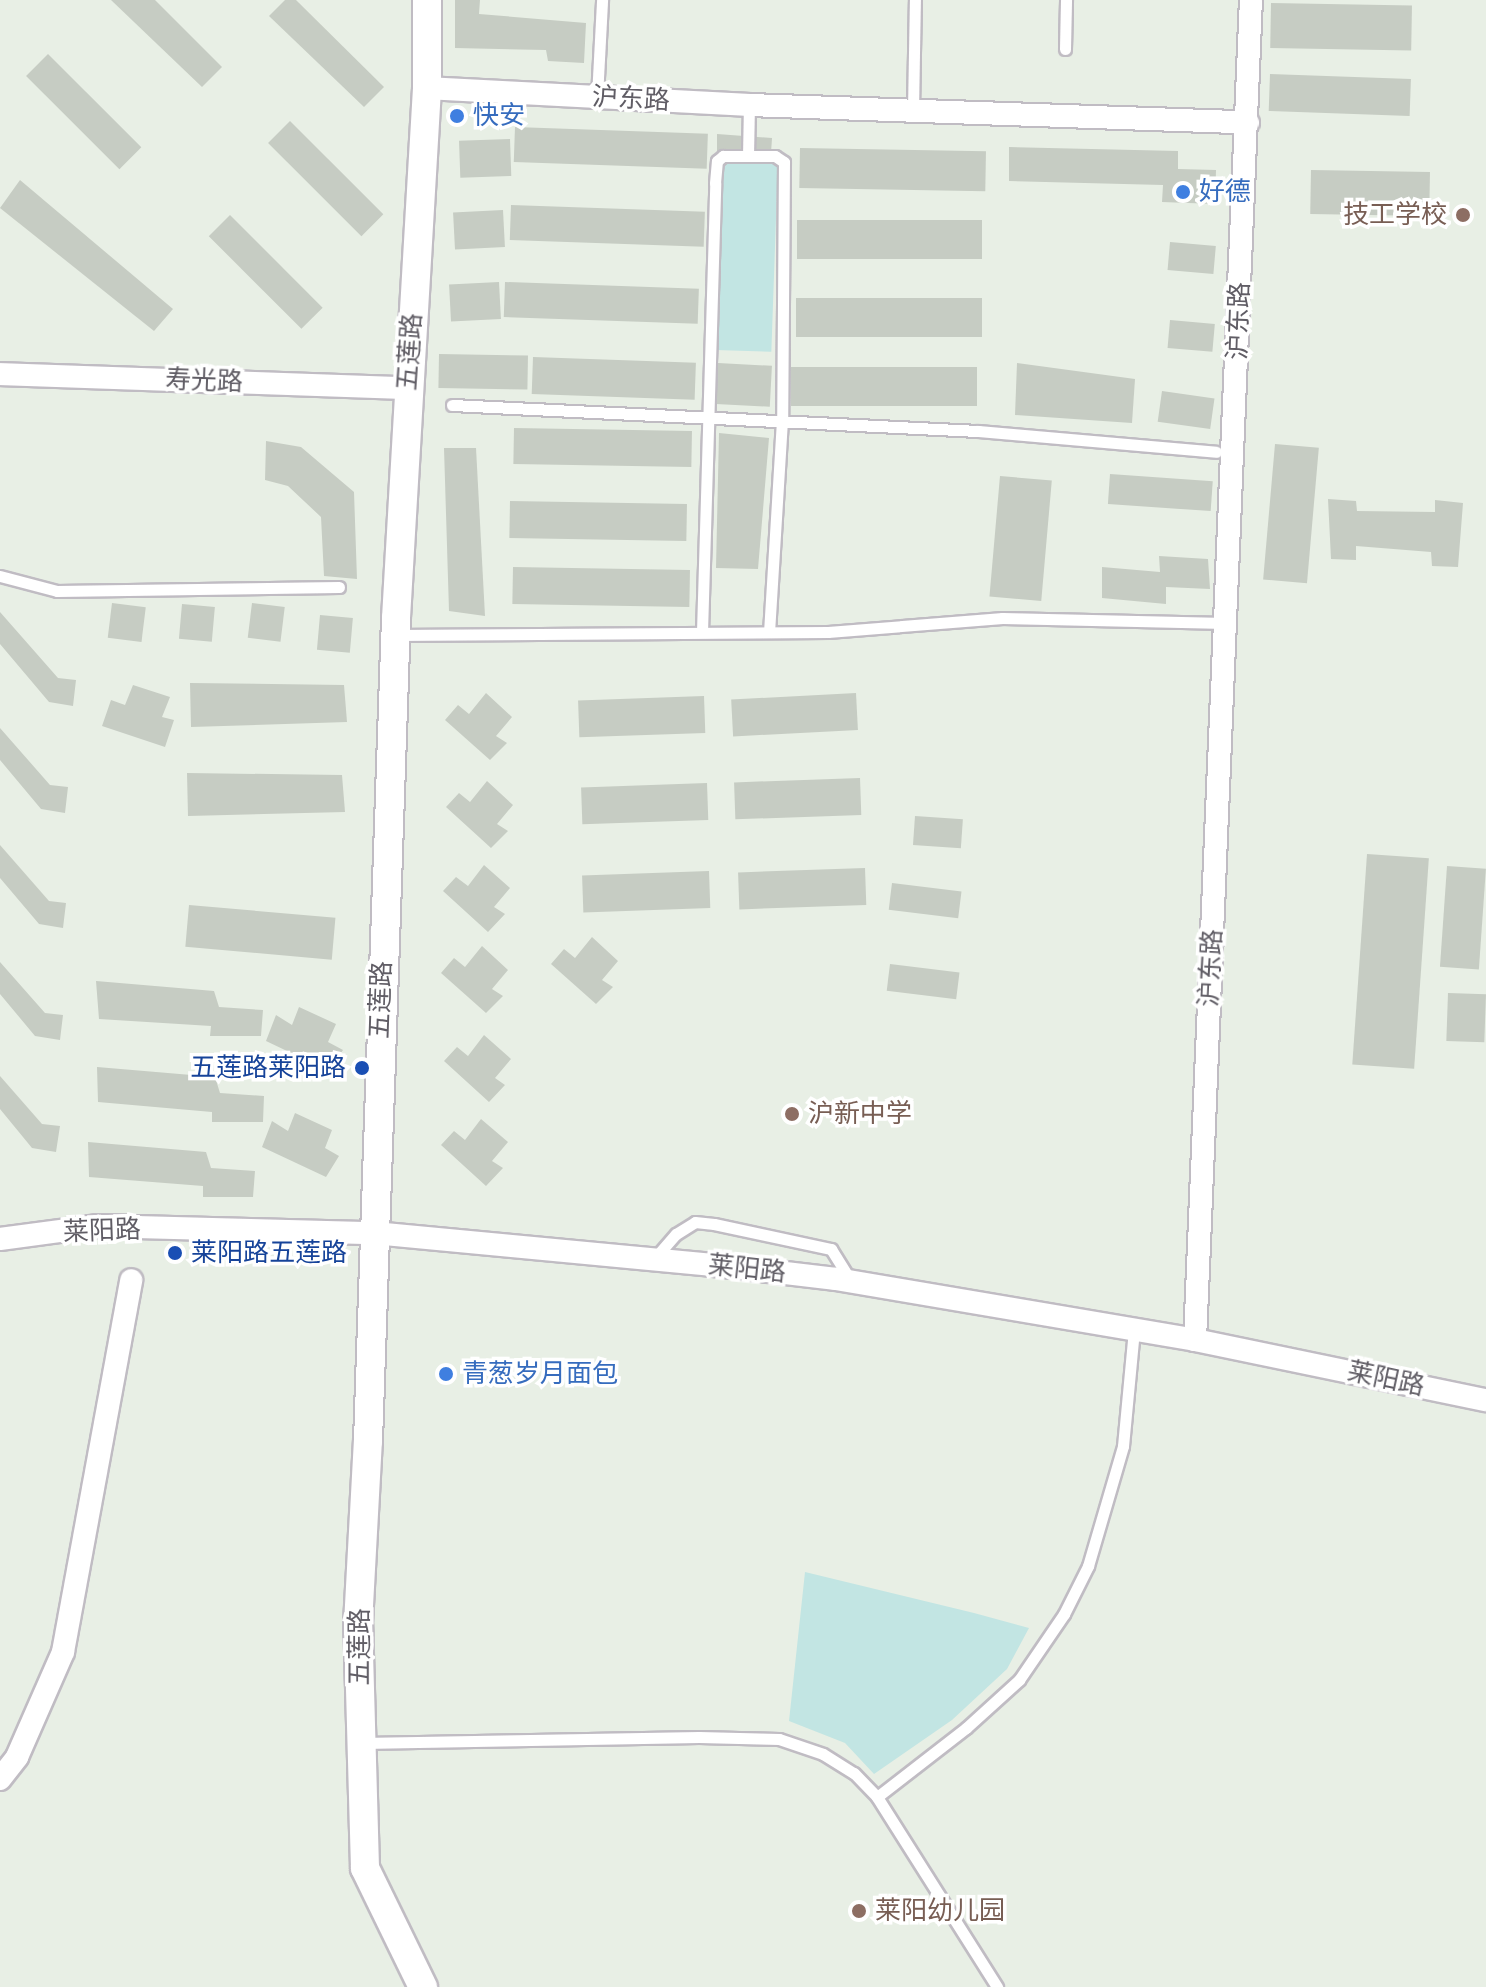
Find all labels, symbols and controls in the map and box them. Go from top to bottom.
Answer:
street label: 沪东路 [591,81,671,117]
place label: 快安 [473,100,525,132]
marker: 快安 [448,107,466,125]
place label: 好德 [1199,176,1251,208]
marker: 好德 [1174,183,1192,201]
place label: 技工学校 [1343,199,1447,231]
marker: 技工学校 [1454,206,1472,224]
street label: 沪东路 [1222,281,1256,361]
street label: 五莲路 [392,312,428,392]
street label: 寿光路 [164,364,244,398]
street label: 沪东路 [1193,928,1229,1008]
street label: 五莲路 [364,960,398,1040]
place label: 五莲路莱阳路 [190,1052,346,1084]
marker: 五莲路莱阳路 [353,1059,371,1077]
place label: 沪新中学 [808,1098,912,1130]
marker: 沪新中学 [783,1105,801,1123]
street label: 莱阳路 [62,1214,142,1248]
place label: 莱阳路五莲路 [191,1237,347,1269]
marker: 莱阳路五莲路 [166,1244,184,1262]
street label: 莱阳路 [707,1249,787,1289]
street label: 莱阳路 [1345,1356,1427,1402]
place label: 青葱岁月面包 [462,1358,618,1390]
marker: 青葱岁月面包 [437,1365,455,1383]
street label: 五莲路 [344,1608,376,1686]
place label: 莱阳幼儿园 [875,1895,1005,1927]
marker: 莱阳幼儿园 [850,1902,868,1920]

